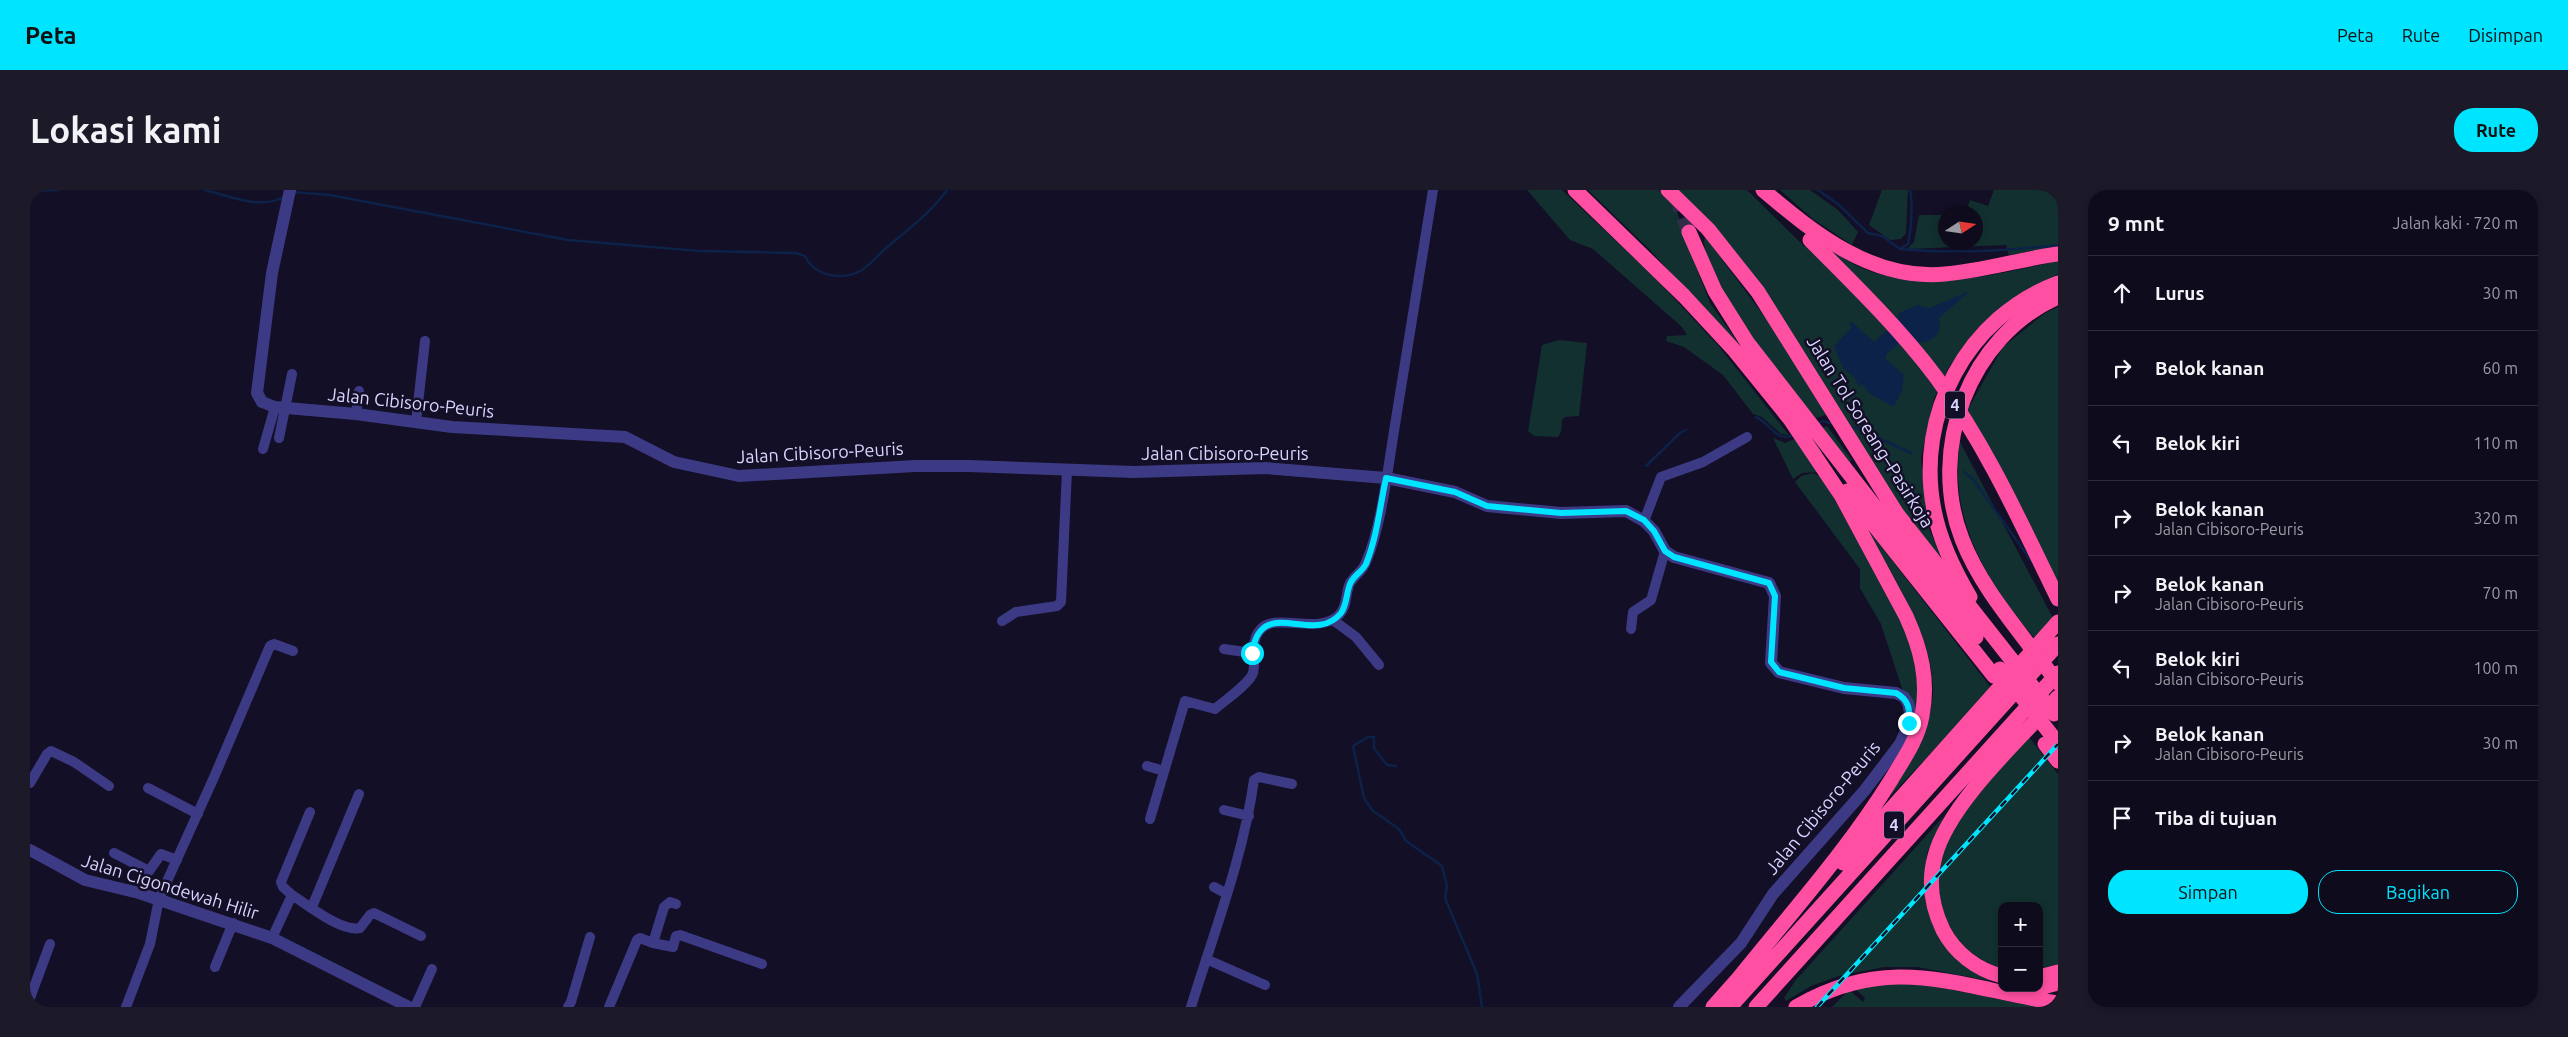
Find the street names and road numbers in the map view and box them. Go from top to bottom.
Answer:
street label: Jalan Tol Soreang–Pasirkoja [1803,332,1938,531]
street label: Jalan Cibisoro-Peuris [327,383,496,421]
road number: 4 [1945,392,1965,418]
street label: Jalan Cibisoro-Peuris [736,438,904,466]
street label: Jalan Cibisoro-Peuris [1141,443,1309,463]
street label: Jalan Cibisoro-Peuris [1761,737,1884,878]
road number: 4 [1884,812,1904,838]
street label: Jalan Cigondewah Hilir [79,850,261,923]

